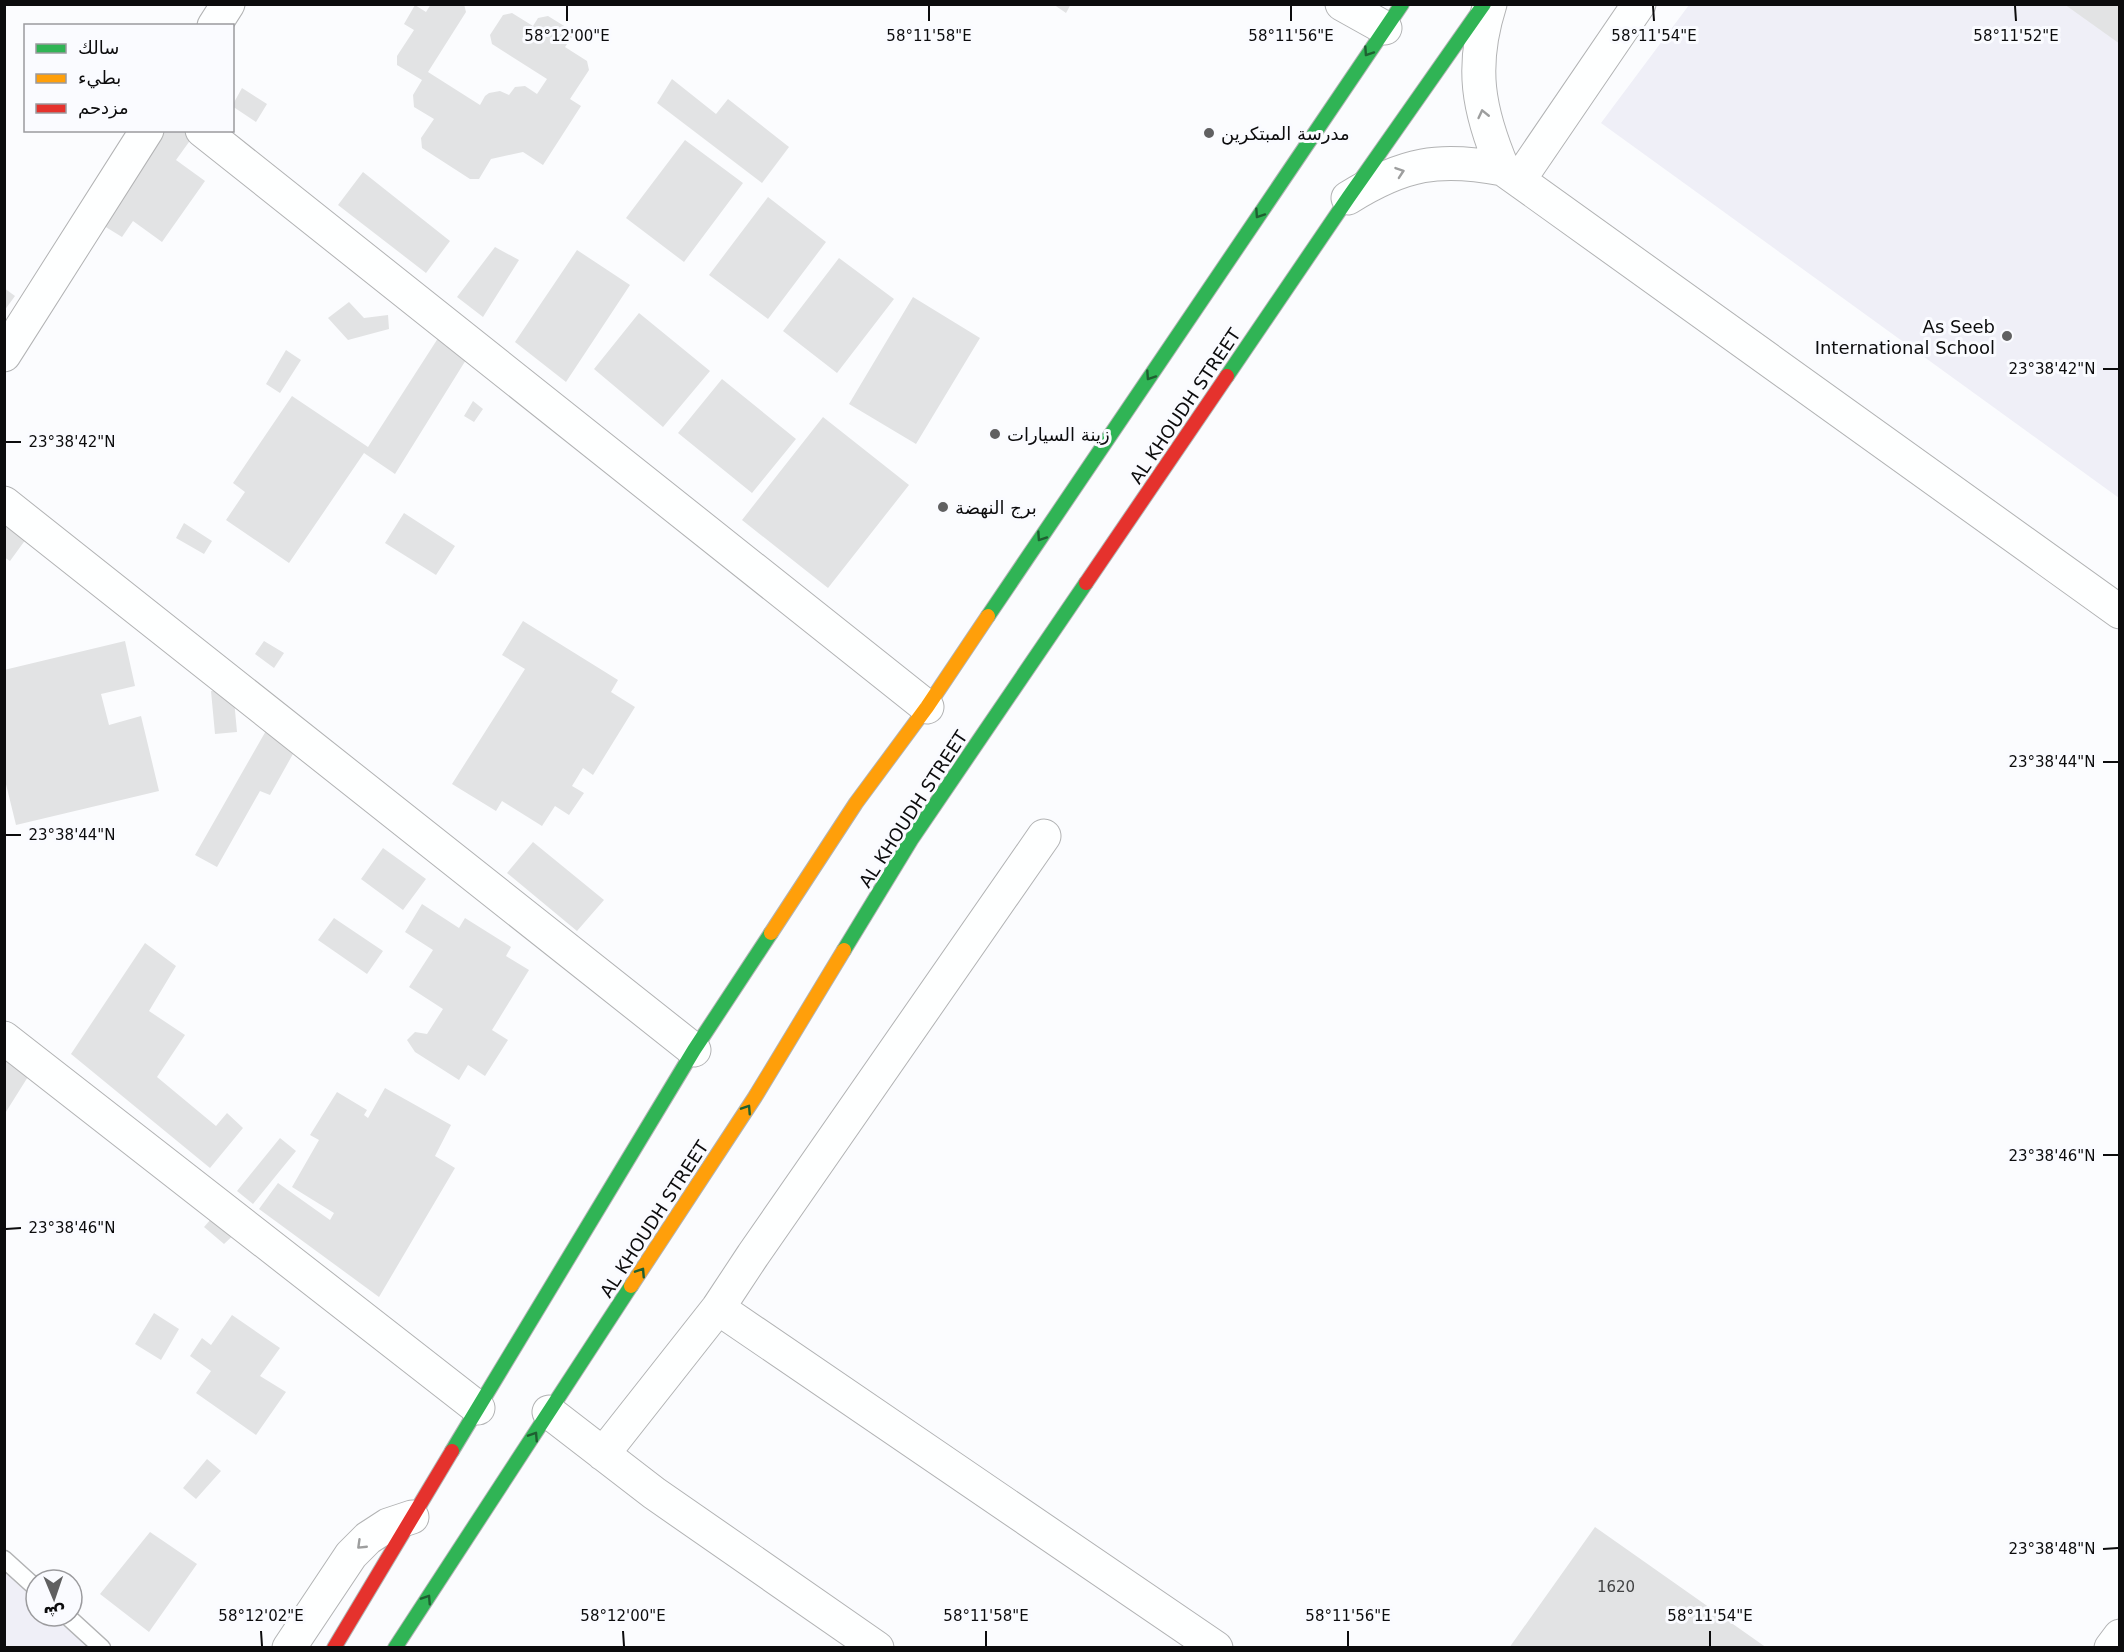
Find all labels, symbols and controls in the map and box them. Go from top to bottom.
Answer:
legend [24,24,234,132]
text: 58°12'00"E [524,27,610,45]
text: 58°11'58"E [886,27,972,45]
text: 58°11'56"E [1248,27,1334,45]
text: 58°11'54"E [1611,27,1697,45]
text: 58°11'52"E [1973,27,2059,45]
text: سالك [78,37,119,58]
one-way arrow [1364,46,1375,57]
text: بطيء [78,67,121,89]
text: مزدحم [78,97,129,119]
one-way arrow [1478,109,1491,119]
place label: مدرسة المبتكرين [1221,123,1350,145]
marker: مدرسة المبتكرين [1202,126,1216,140]
one-way arrow [1394,166,1405,179]
one-way arrow [1255,207,1266,218]
place label: As Seeb International School [1815,316,1995,358]
street label: AL KHOUDH STREET [1125,324,1245,488]
marker: As Seeb International School [2000,329,2014,343]
text: 23°38'42"N [2008,360,2096,378]
one-way arrow [1146,369,1157,380]
place label: زينة السيارات [1007,424,1110,445]
marker: زينة السيارات [988,427,1002,441]
text: 23°38'42"N [28,433,116,451]
place label: برج النهضة [955,497,1037,519]
marker: برج النهضة [936,500,950,514]
one-way arrow [1037,531,1048,542]
street label: AL KHOUDH STREET [854,726,972,891]
text: 23°38'44"N [2008,753,2096,771]
text: 23°38'44"N [28,826,116,844]
one-way arrow [740,1105,752,1115]
street label: AL KHOUDH STREET [595,1136,713,1301]
text: 23°38'46"N [2008,1147,2096,1165]
text: 23°38'46"N [28,1219,116,1237]
one-way arrow [633,1268,644,1279]
one-way arrow [527,1431,538,1442]
one-way arrow [358,1537,369,1548]
text: 23°38'48"N [2008,1540,2096,1558]
north arrow [24,1568,84,1628]
house number: 1620 [1597,1578,1635,1596]
one-way arrow [420,1594,431,1605]
text: ش [43,1603,66,1622]
text: 58°12'02"E [218,1607,304,1625]
text: 58°12'00"E [580,1607,666,1625]
text: 58°11'58"E [943,1607,1029,1625]
text: 58°11'56"E [1305,1607,1391,1625]
text: 58°11'54"E [1667,1607,1753,1625]

